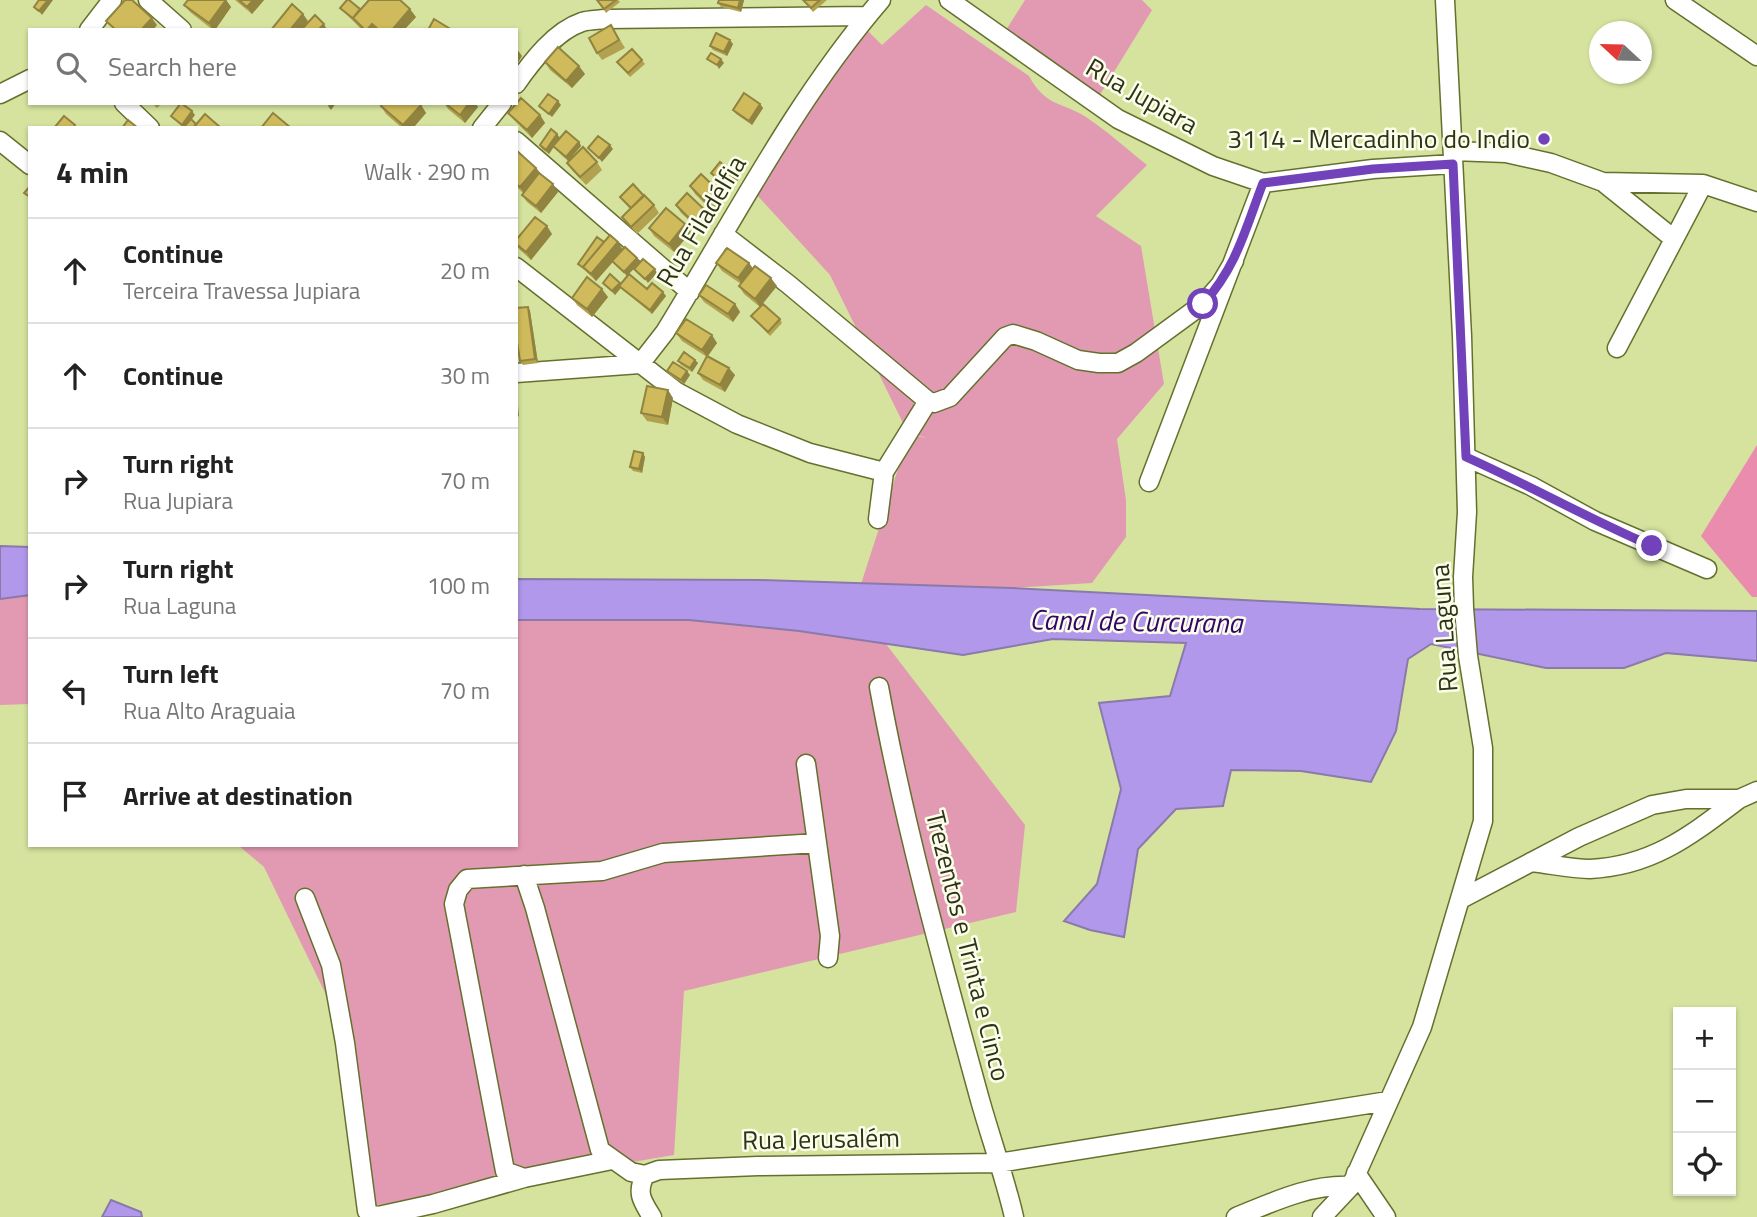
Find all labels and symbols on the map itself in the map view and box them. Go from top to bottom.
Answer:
north arrow [1589,21,1652,84]
street label: Rua Jupiara [1079,48,1206,144]
place label: 3114 - Mercadinho do Indio [1227,119,1530,158]
marker: 3114 - Mercadinho do Indio [1536,131,1552,147]
street label: Rua Filadélfia [646,148,755,294]
route start [1187,288,1218,319]
route end [1636,530,1667,561]
street label: Rua Laguna [1420,563,1467,693]
water label: Canal de Curcurana [1029,597,1245,644]
street label: Trezentos e Trinta e Cinco [916,807,1021,1085]
street label: Rua Jerusalém [742,1118,900,1159]

